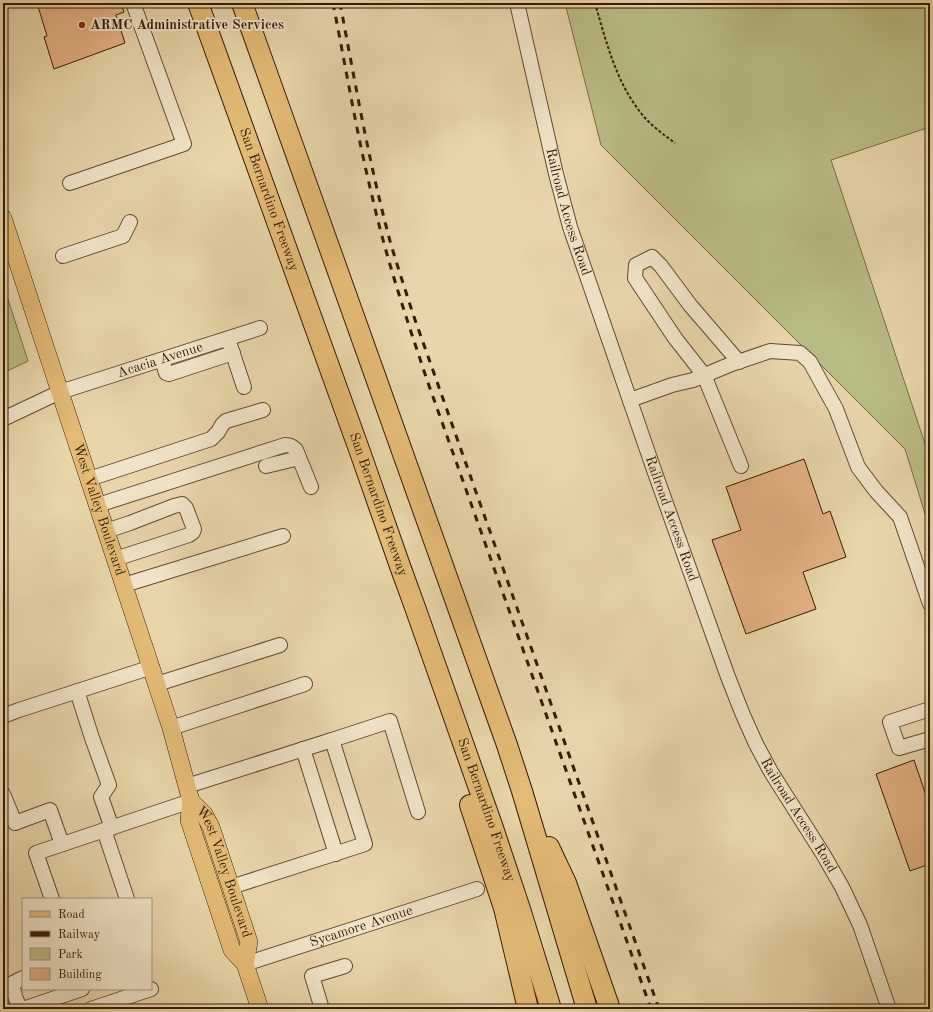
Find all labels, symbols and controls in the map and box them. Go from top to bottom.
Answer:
place label: ARMC Administrative Services [90,18,284,32]
marker: ARMC Administrative Services [77,20,87,30]
street label: San Bernardino Freeway [237,126,301,274]
street label: Railroad Access Road [543,147,593,277]
street label: Acacia Avenue [115,340,204,380]
street label: San Bernardino Freeway [347,431,410,579]
street label: West Valley Boulevard [71,442,127,577]
street label: Railroad Access Road [643,454,700,583]
street label: San Bernardino Freeway [455,736,518,884]
street label: Railroad Access Road [758,756,839,875]
street label: West Valley Boulevard [194,804,254,939]
legend [22,898,152,990]
street label: Sycamore Avenue [308,903,414,950]
text: Road [58,909,85,921]
text: Railway [58,929,101,941]
text: Park [58,949,83,961]
text: Building [58,969,102,981]

